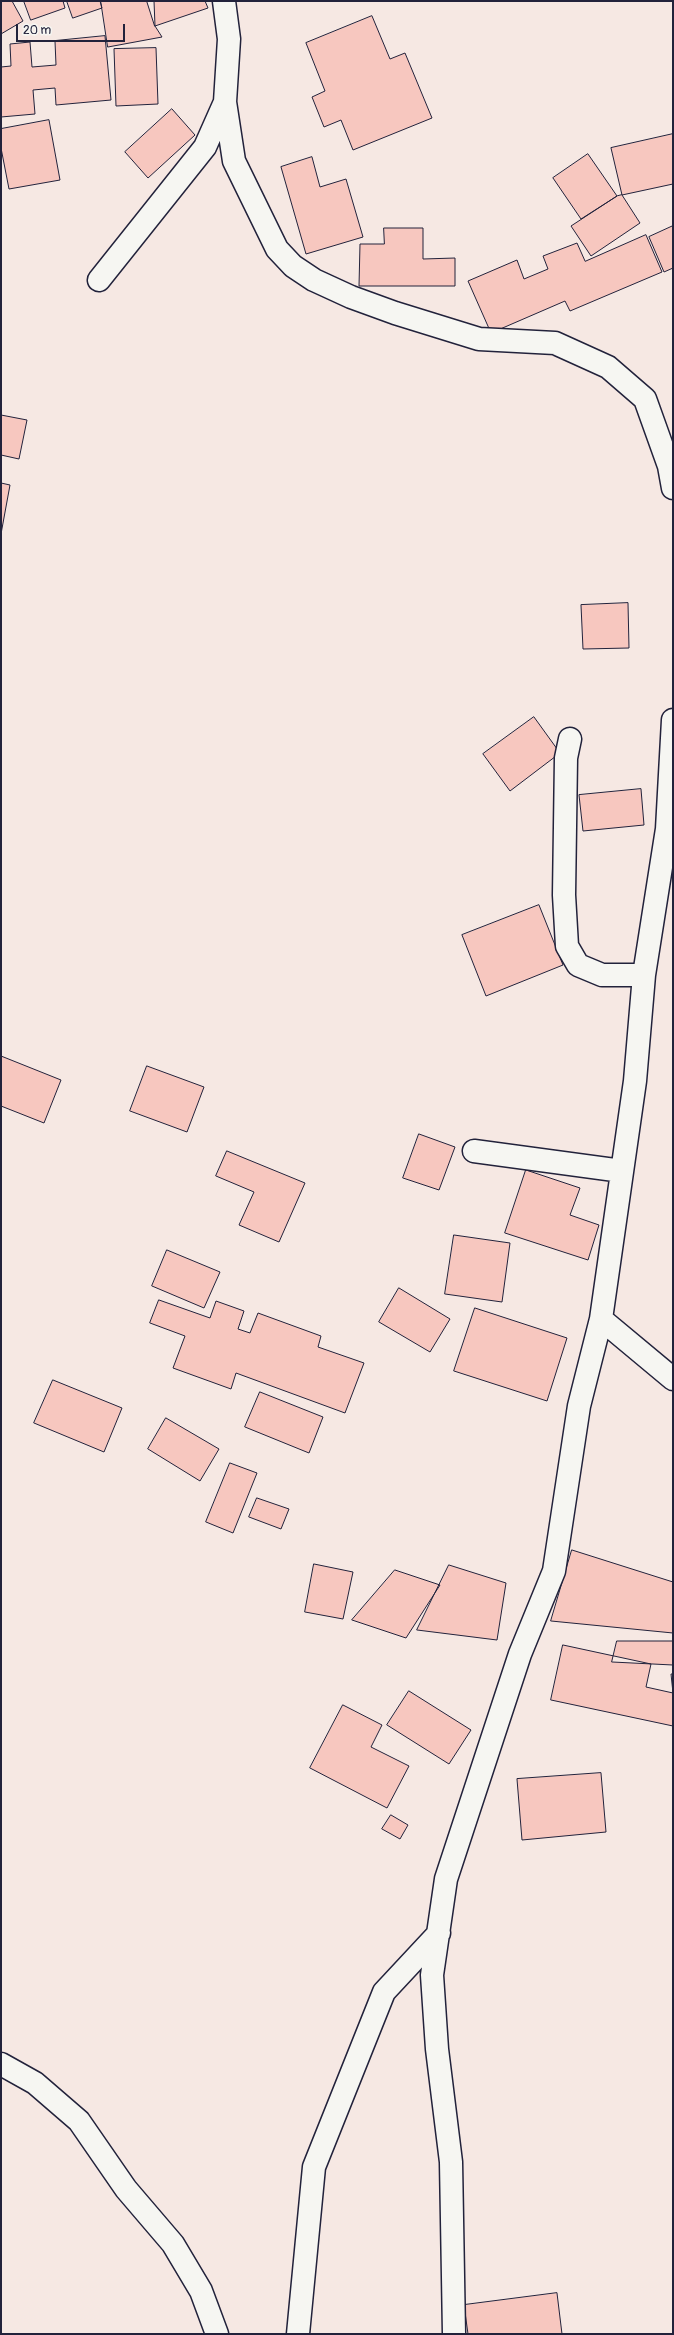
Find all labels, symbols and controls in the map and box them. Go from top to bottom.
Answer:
scale bar [18,16,127,42]
text: 20 m [23,23,51,38]

